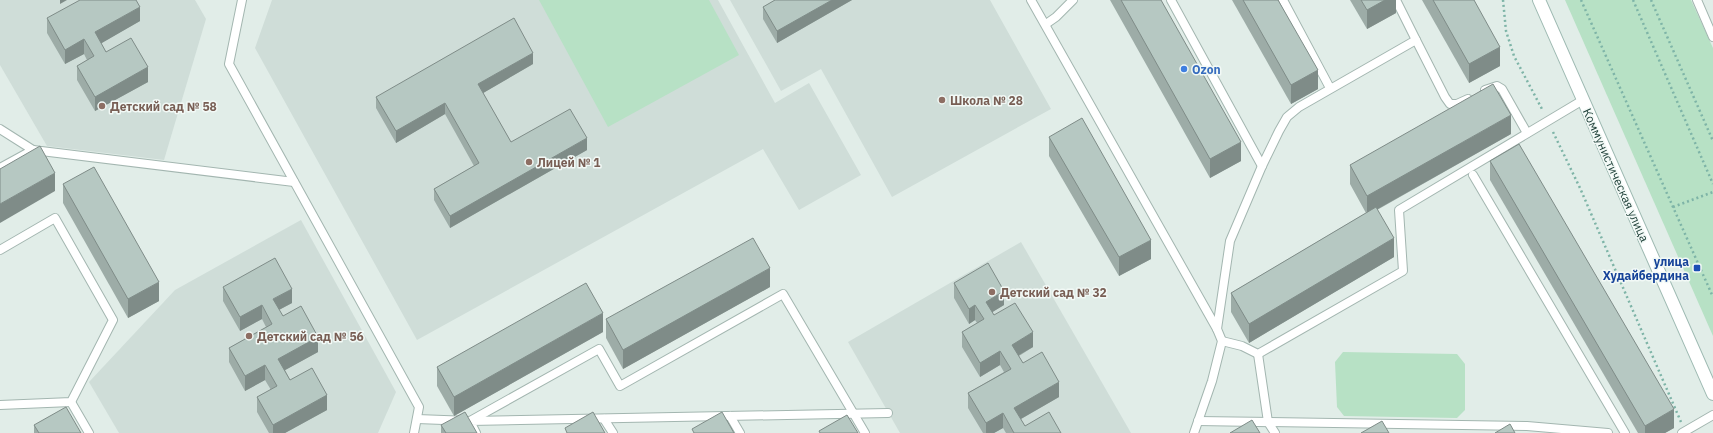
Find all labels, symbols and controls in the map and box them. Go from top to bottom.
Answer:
place label: Ozon [1192,62,1221,77]
marker: Ozon [1179,64,1189,74]
place label: Школа № 28 [950,93,1023,108]
marker: Школа № 28 [937,95,947,105]
place label: Детский сад № 58 [110,99,217,114]
marker: Детский сад № 58 [97,101,107,111]
street label: Коммунистическая улица [1580,106,1652,245]
place label: Лицей № 1 [537,155,600,170]
marker: Лицей № 1 [524,157,534,167]
place label: улица Худайбердина [1603,254,1689,283]
marker: улица Худайбердина [1692,263,1702,273]
place label: Детский сад № 32 [1000,285,1107,300]
marker: Детский сад № 32 [987,287,997,297]
place label: Детский сад № 56 [257,329,364,344]
marker: Детский сад № 56 [244,331,254,341]

